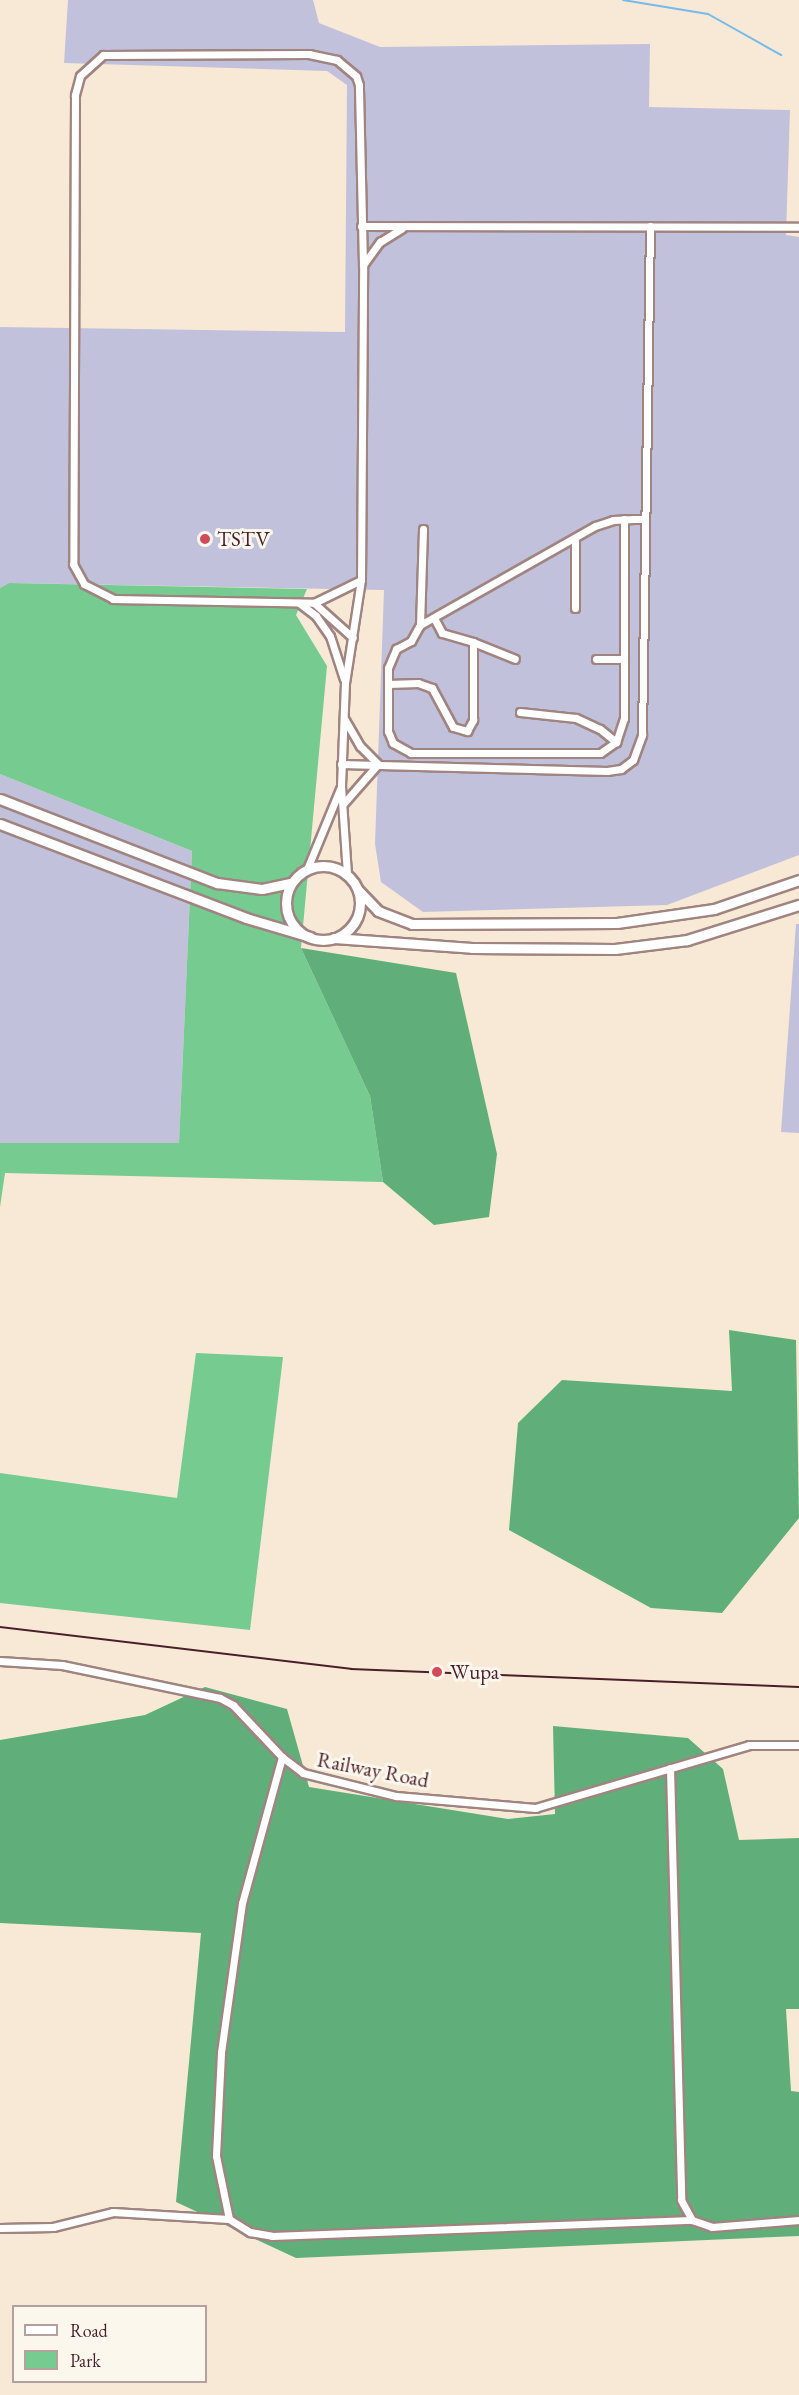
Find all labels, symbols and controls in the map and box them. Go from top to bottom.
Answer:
place label: TSTV [217,526,270,552]
marker: TSTV [198,532,212,546]
place label: Wupa [450,1659,499,1685]
marker: Wupa [428,1663,446,1681]
street label: Railway Road [315,1747,431,1793]
legend [12,2305,207,2383]
text: Road [70,2319,108,2342]
text: Park [70,2349,101,2372]

